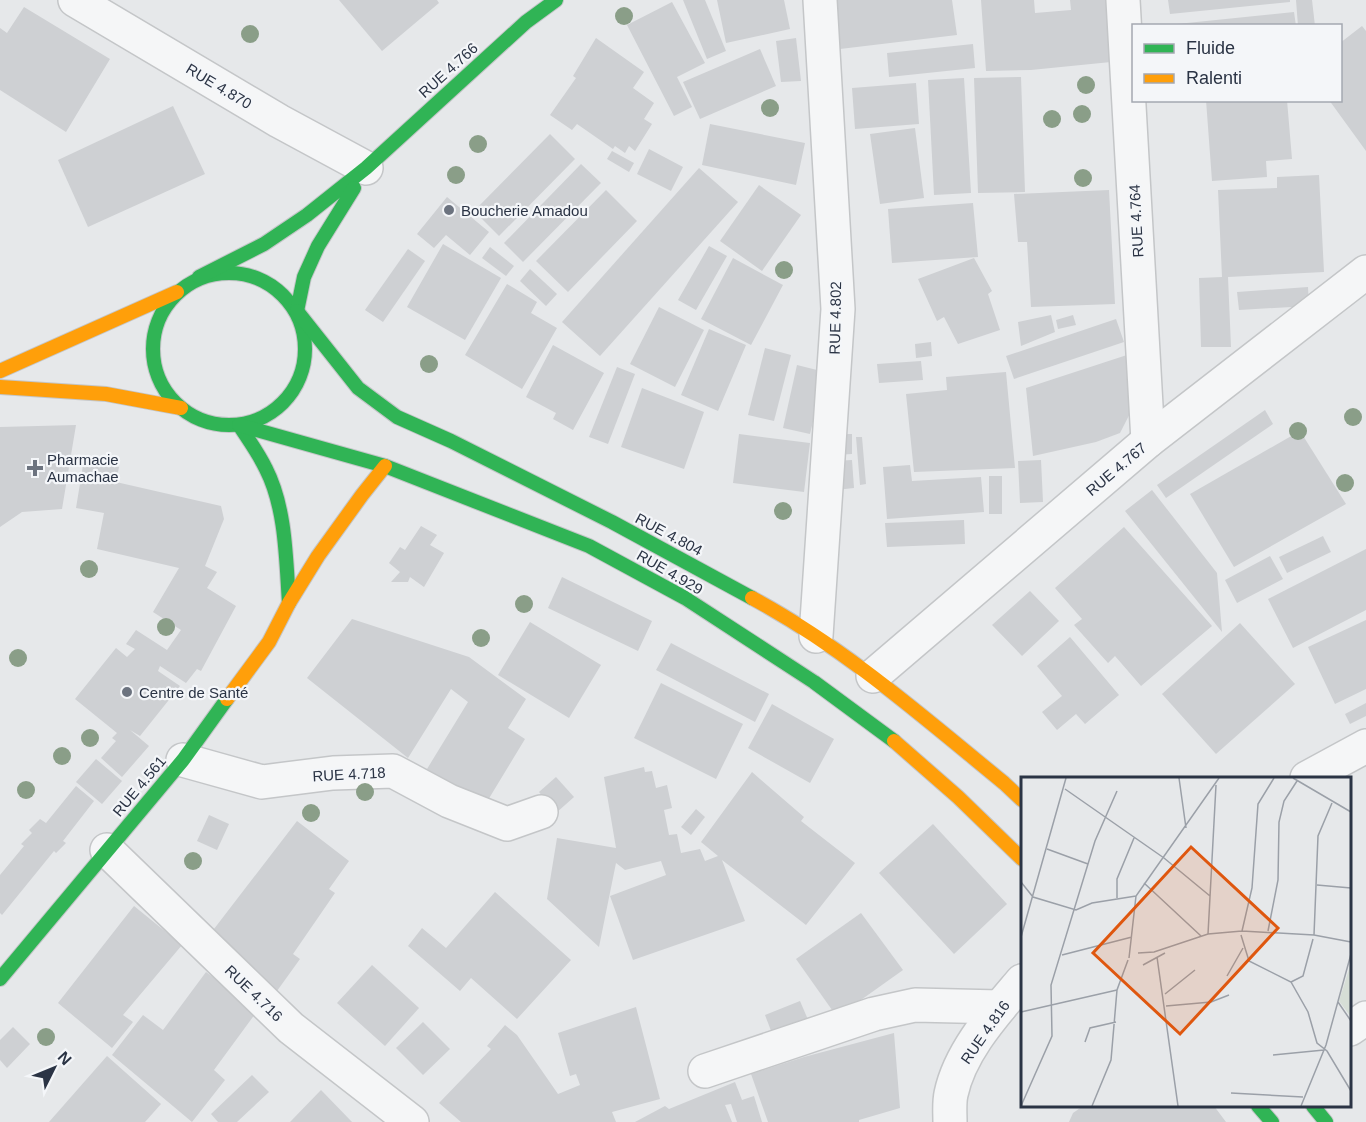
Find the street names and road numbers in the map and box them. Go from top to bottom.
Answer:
street label: RUE 4.766 [415,39,481,101]
street label: RUE 4.870 [183,60,255,112]
street label: RUE 4.764 [1126,184,1146,258]
street label: RUE 4.802 [826,281,844,355]
street label: RUE 4.767 [1082,439,1150,499]
street label: RUE 4.804 [633,509,705,559]
street label: RUE 4.929 [634,546,706,598]
street label: RUE 4.561 [109,752,169,820]
street label: RUE 4.718 [312,764,386,784]
street label: RUE 4.716 [222,961,286,1025]
street label: RUE 4.816 [957,997,1013,1067]

